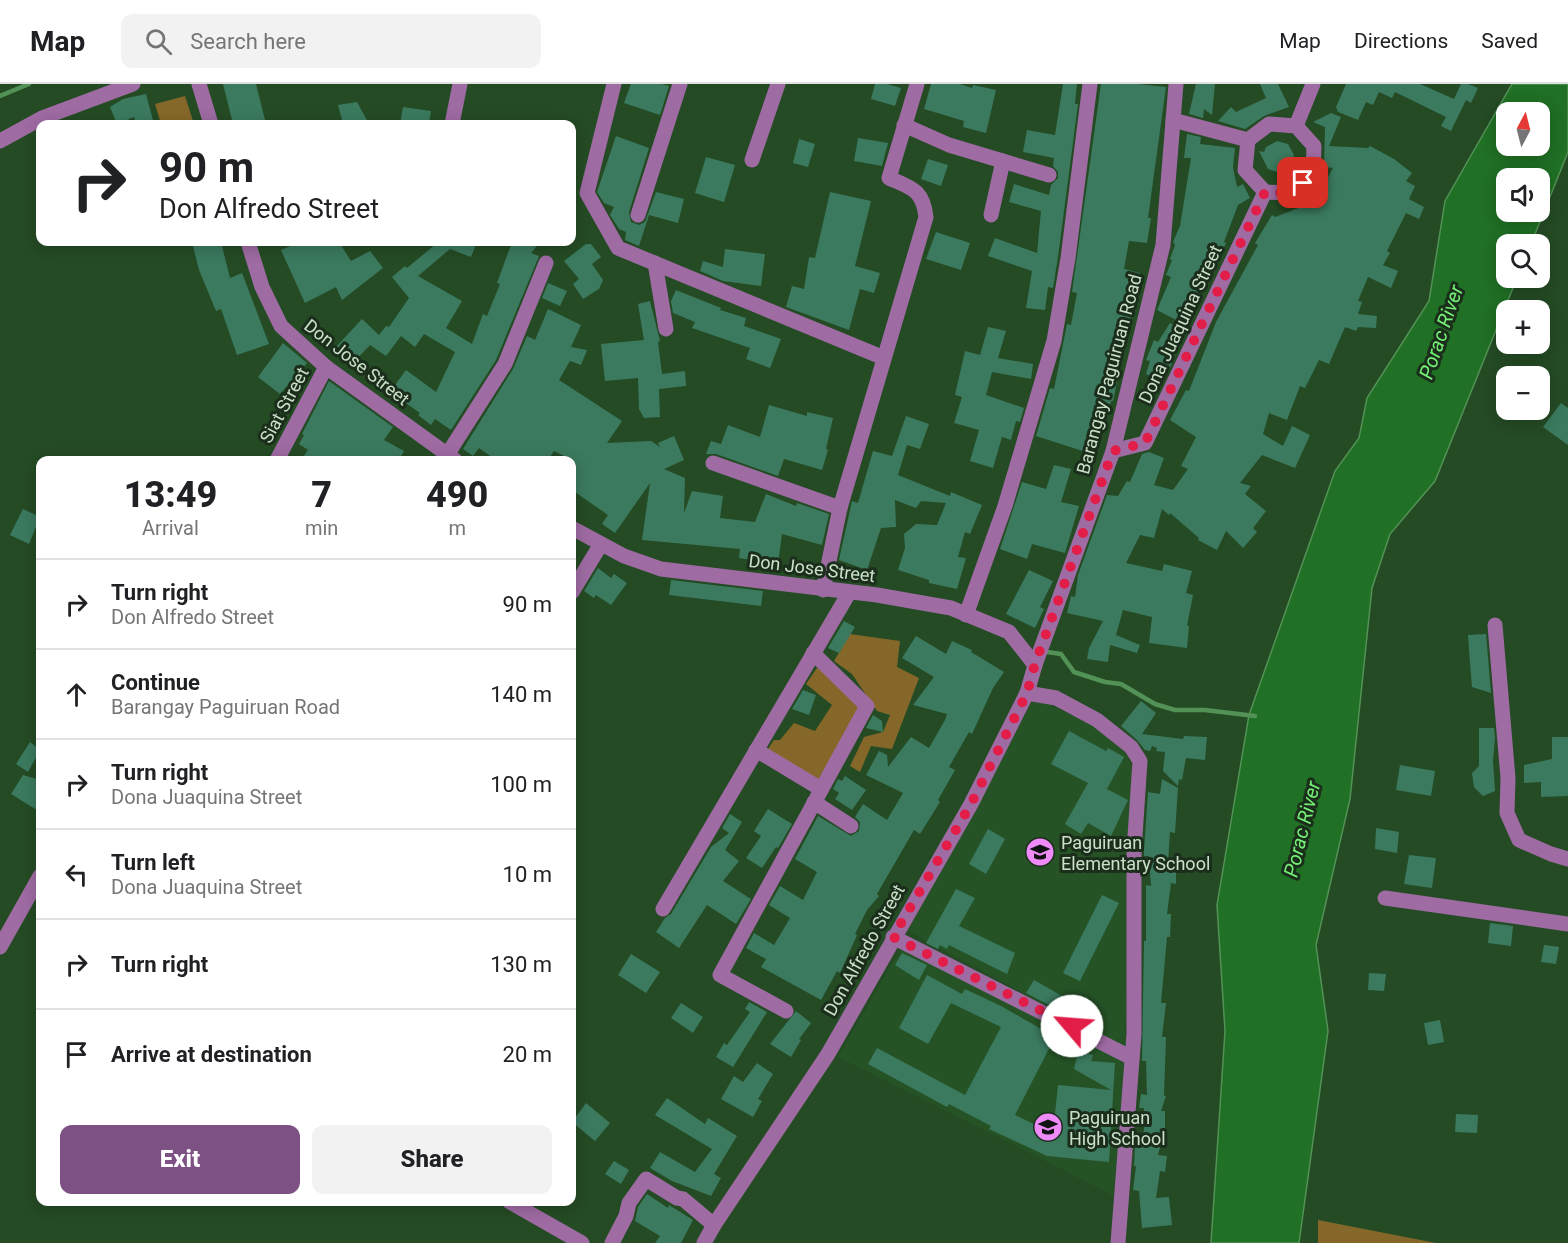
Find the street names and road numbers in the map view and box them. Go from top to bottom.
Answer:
street label: Dona Juaquina Street [1134,241,1226,406]
street label: Barangay Paguiruan Road [1072,272,1146,476]
street label: Don Jose Street [300,314,414,410]
street label: Siat Street [255,363,313,446]
street label: Don Jose Street [747,550,877,586]
street label: Don Alfredo Street [819,881,909,1019]

